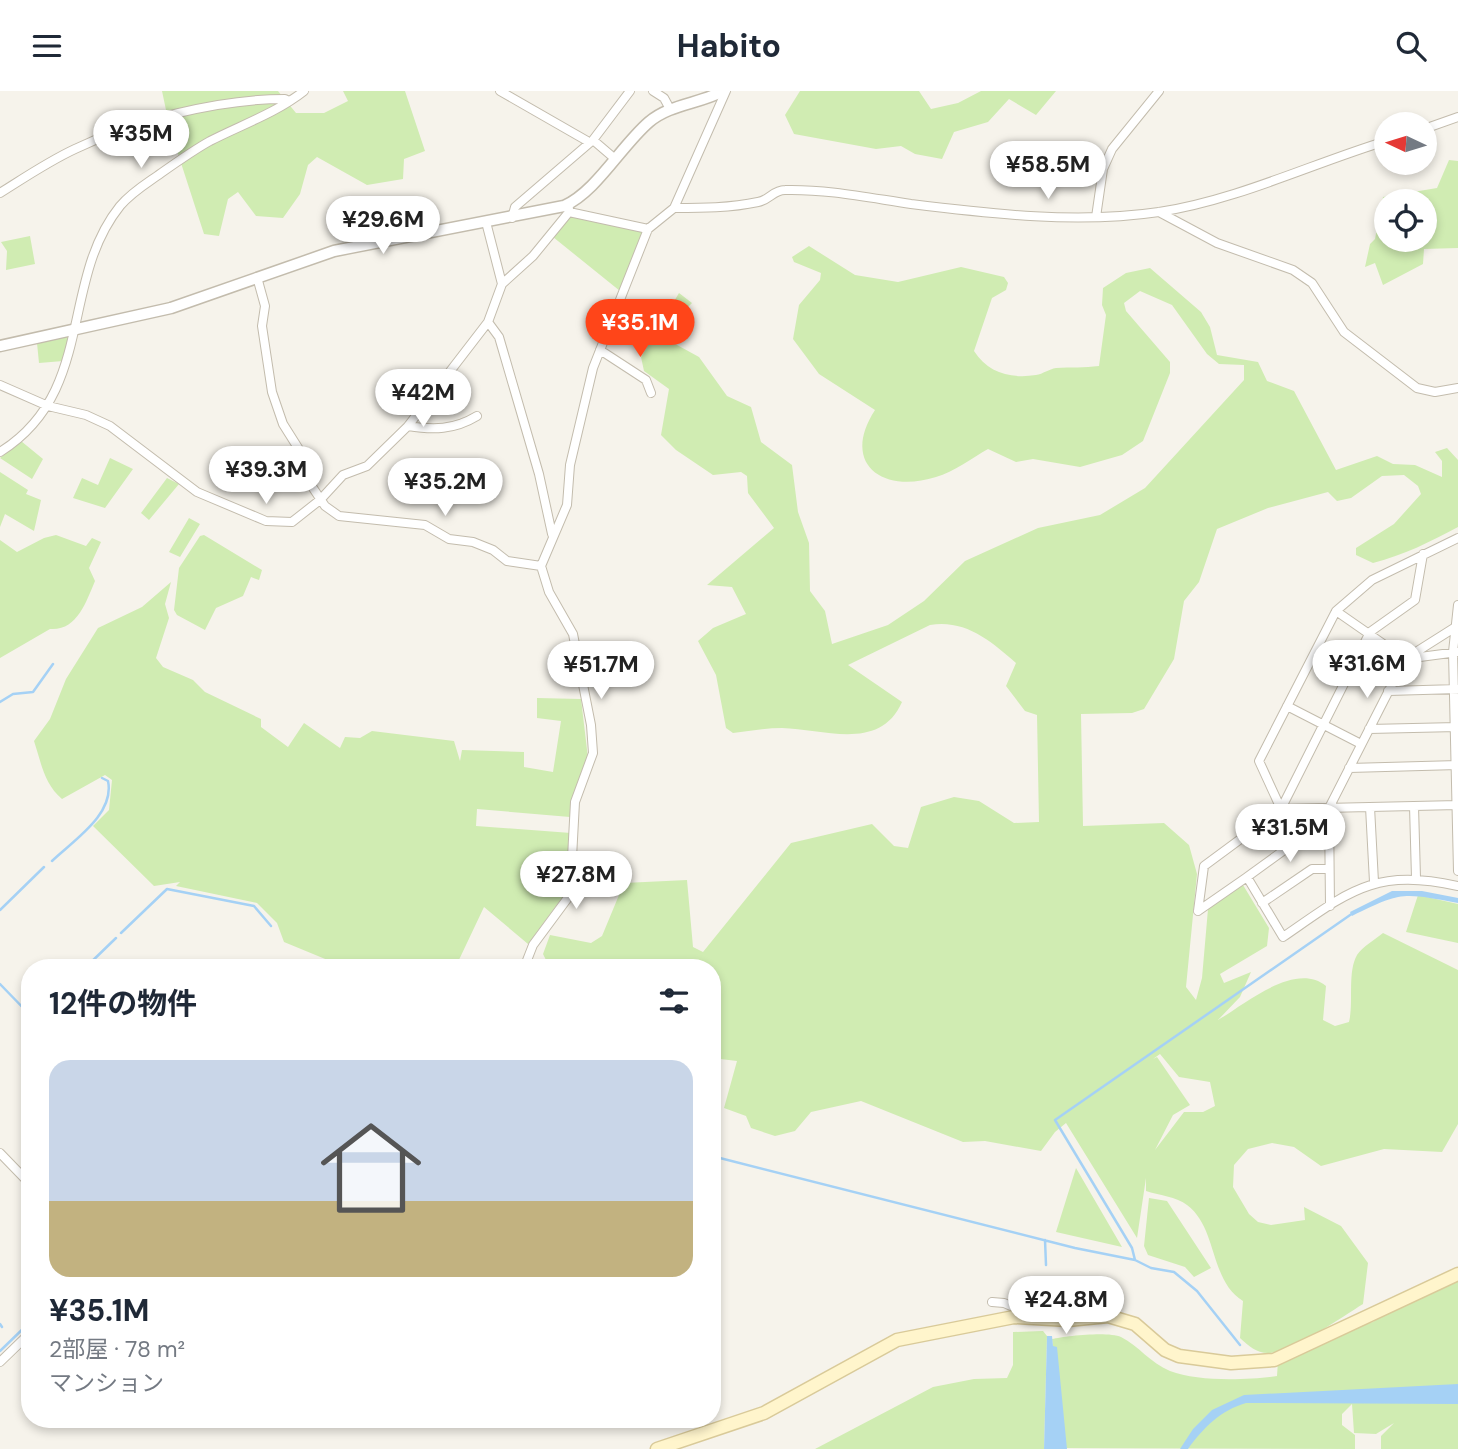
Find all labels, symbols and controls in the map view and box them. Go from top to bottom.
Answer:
text: Habito [677,25,781,67]
icon: menu [28,27,66,65]
icon: search [1392,27,1430,65]
pin: ¥35M [100,111,182,170]
north arrow [1374,112,1437,175]
map controls [1374,112,1437,252]
text: ¥35M [109,118,173,148]
pin: ¥58.5M [991,141,1105,201]
text: ¥58.5M [1006,149,1090,179]
button: locate [1374,189,1437,252]
pin: ¥29.6M [326,197,440,256]
text: ¥29.6M [342,204,424,234]
pin: ¥35.1M [583,299,697,359]
text: ¥35.1M [602,307,678,337]
pin: ¥42M [382,369,464,429]
text: ¥42M [391,377,455,407]
pin: ¥39.3M [209,447,323,506]
text: ¥39.3M [225,454,307,484]
pin: ¥35.2M [388,459,502,518]
text: ¥35.2M [404,466,486,496]
pin: ¥51.7M [544,641,658,701]
pin: ¥31.6M [1310,641,1424,700]
text: ¥31.6M [1328,648,1406,678]
text: ¥51.7M [563,649,639,679]
pin: ¥31.5M [1233,805,1347,864]
text: ¥31.5M [1251,812,1329,842]
pin: ¥27.8M [519,851,633,911]
text: ¥27.8M [536,859,616,889]
icon: filters [655,982,693,1020]
text: 12件の物件 [49,984,197,1023]
icon: home [308,1105,434,1231]
pin: ¥24.8M [1009,1277,1123,1336]
text: ¥24.8M [1024,1284,1108,1314]
text: ¥35.1M [49,1291,149,1330]
text: 2部屋 · 78 m² [49,1334,185,1364]
text: マンション [49,1368,164,1398]

